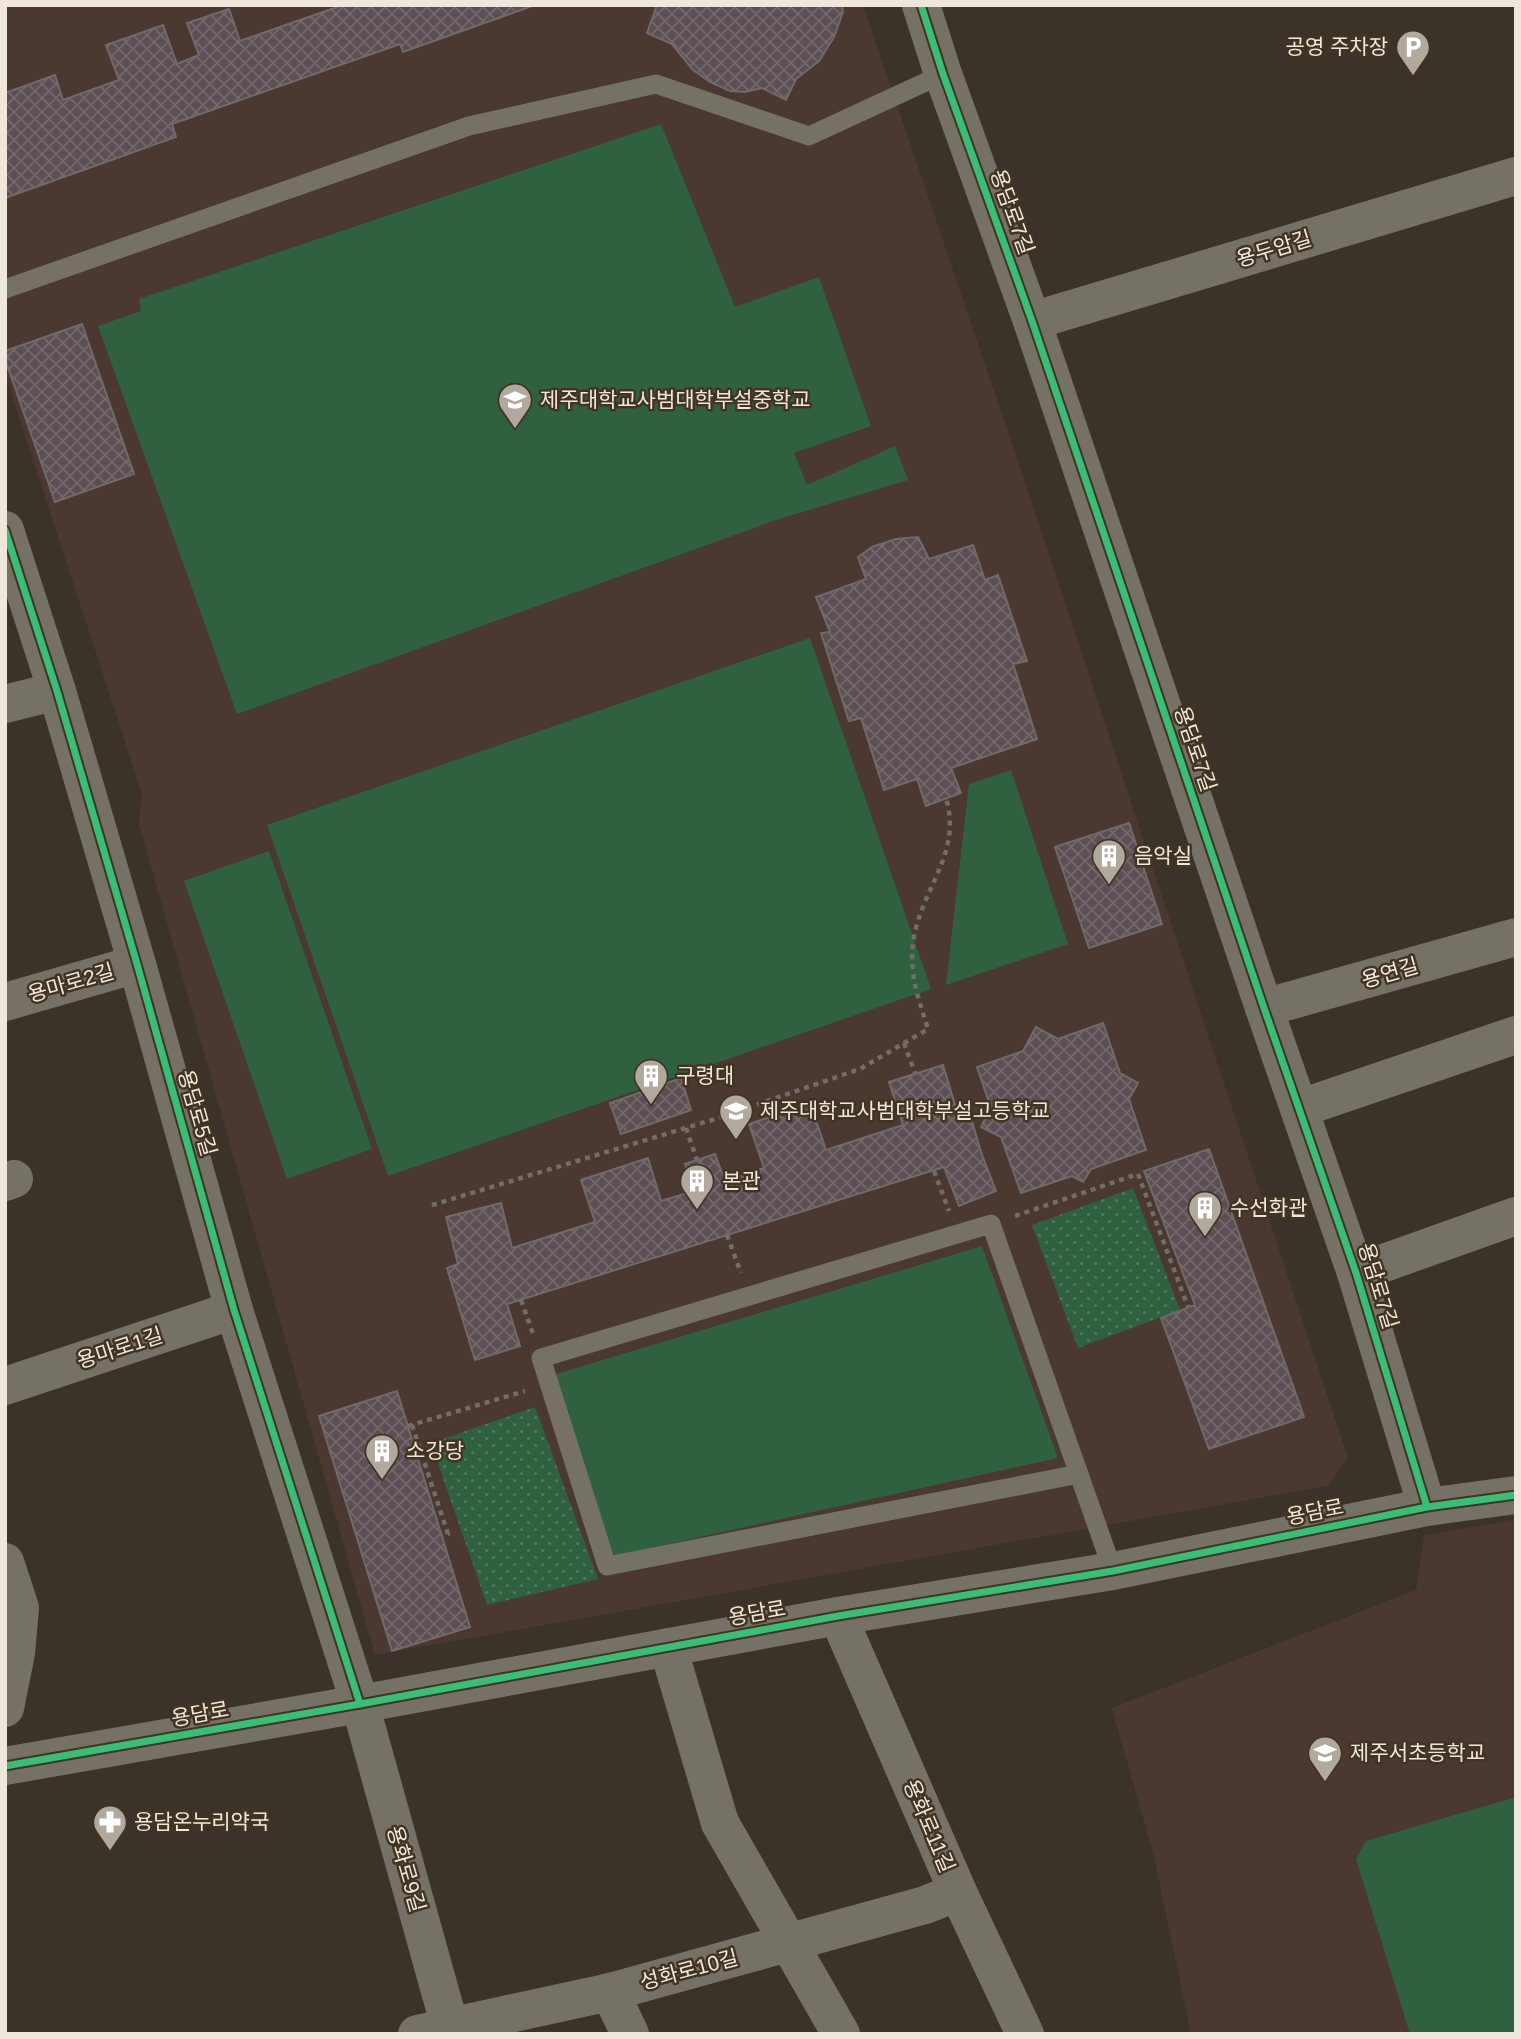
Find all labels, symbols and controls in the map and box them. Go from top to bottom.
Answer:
parking icon: 공영 주차장 [1394,28,1432,77]
place label: 공영 주차장 [1286,35,1388,58]
street label: 용담로7길 [986,166,1038,258]
street label: 용두암길 [1234,226,1314,271]
school or university icon: 제주대학교사범대학부설중학교 [496,381,534,430]
place label: 제주대학교사범대학부설중학교 [540,388,810,411]
street label: 용담로7길 [1170,703,1221,795]
building icon: 음악실 [1090,837,1128,886]
place label: 음악실 [1134,844,1192,867]
street label: 용연길 [1359,953,1421,992]
street label: 용마로2길 [25,959,117,1006]
building icon: 구령대 [632,1057,670,1106]
place label: 구령대 [676,1064,734,1087]
street label: 용담로5길 [174,1067,221,1159]
school or university icon: 제주대학교사범대학부설고등학교 [717,1092,755,1141]
place label: 제주대학교사범대학부설고등학교 [760,1099,1050,1122]
building icon: 본관 [678,1162,716,1211]
place label: 본관 [722,1169,761,1192]
building icon: 수선화관 [1186,1189,1224,1238]
place label: 수선화관 [1230,1196,1307,1219]
street label: 용담로7길 [1354,1240,1402,1332]
street label: 용마로1길 [74,1323,166,1372]
building icon: 소강당 [363,1432,401,1481]
place label: 소강당 [406,1439,464,1462]
street label: 용담로 [1284,1495,1346,1528]
street label: 용담로 [726,1596,787,1629]
street label: 용담로 [169,1697,230,1730]
school or university icon: 제주서초등학교 [1306,1734,1344,1783]
place label: 제주서초등학교 [1350,1741,1485,1764]
street label: 용화로11길 [900,1776,959,1876]
pharmacy icon: 용담온누리약국 [91,1803,129,1852]
place label: 용담온누리약국 [134,1810,269,1833]
street label: 용화로9길 [383,1823,430,1915]
street label: 성화로10길 [637,1945,740,1994]

